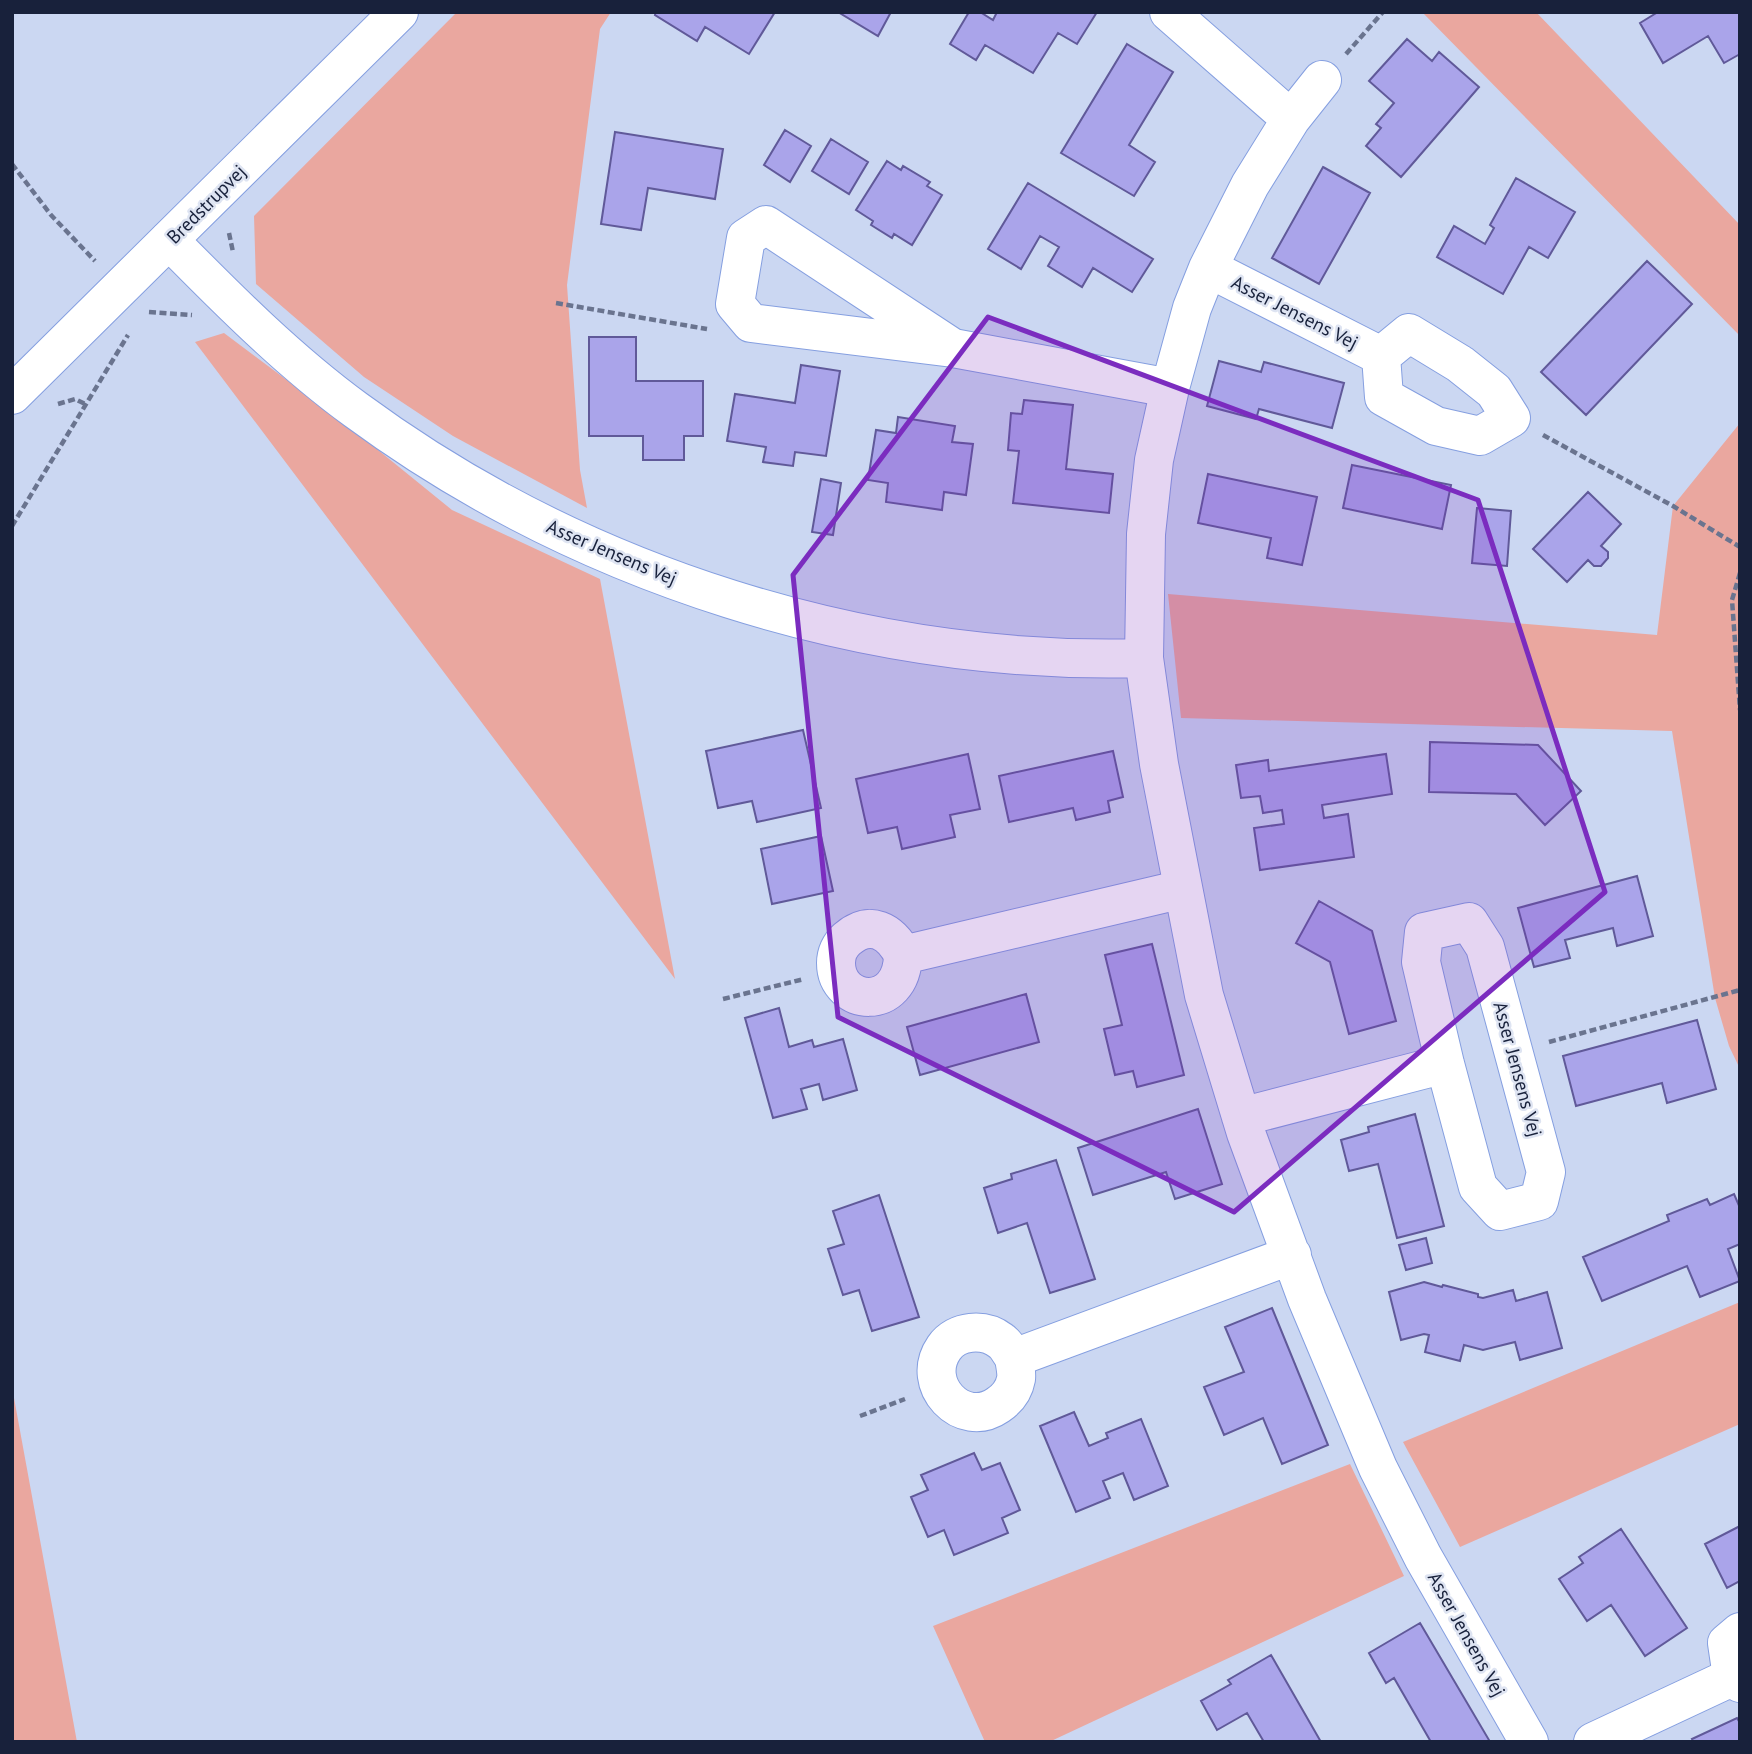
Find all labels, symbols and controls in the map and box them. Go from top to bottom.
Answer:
street label: Bredstrupvej [161,159,251,249]
street label: Asser Jensens Vej [1228,270,1362,354]
street label: Asser Jensens Vej [543,514,681,590]
street label: Asser Jensens Vej [1488,999,1548,1139]
street label: Asser Jensens Vej [1423,1567,1511,1701]

